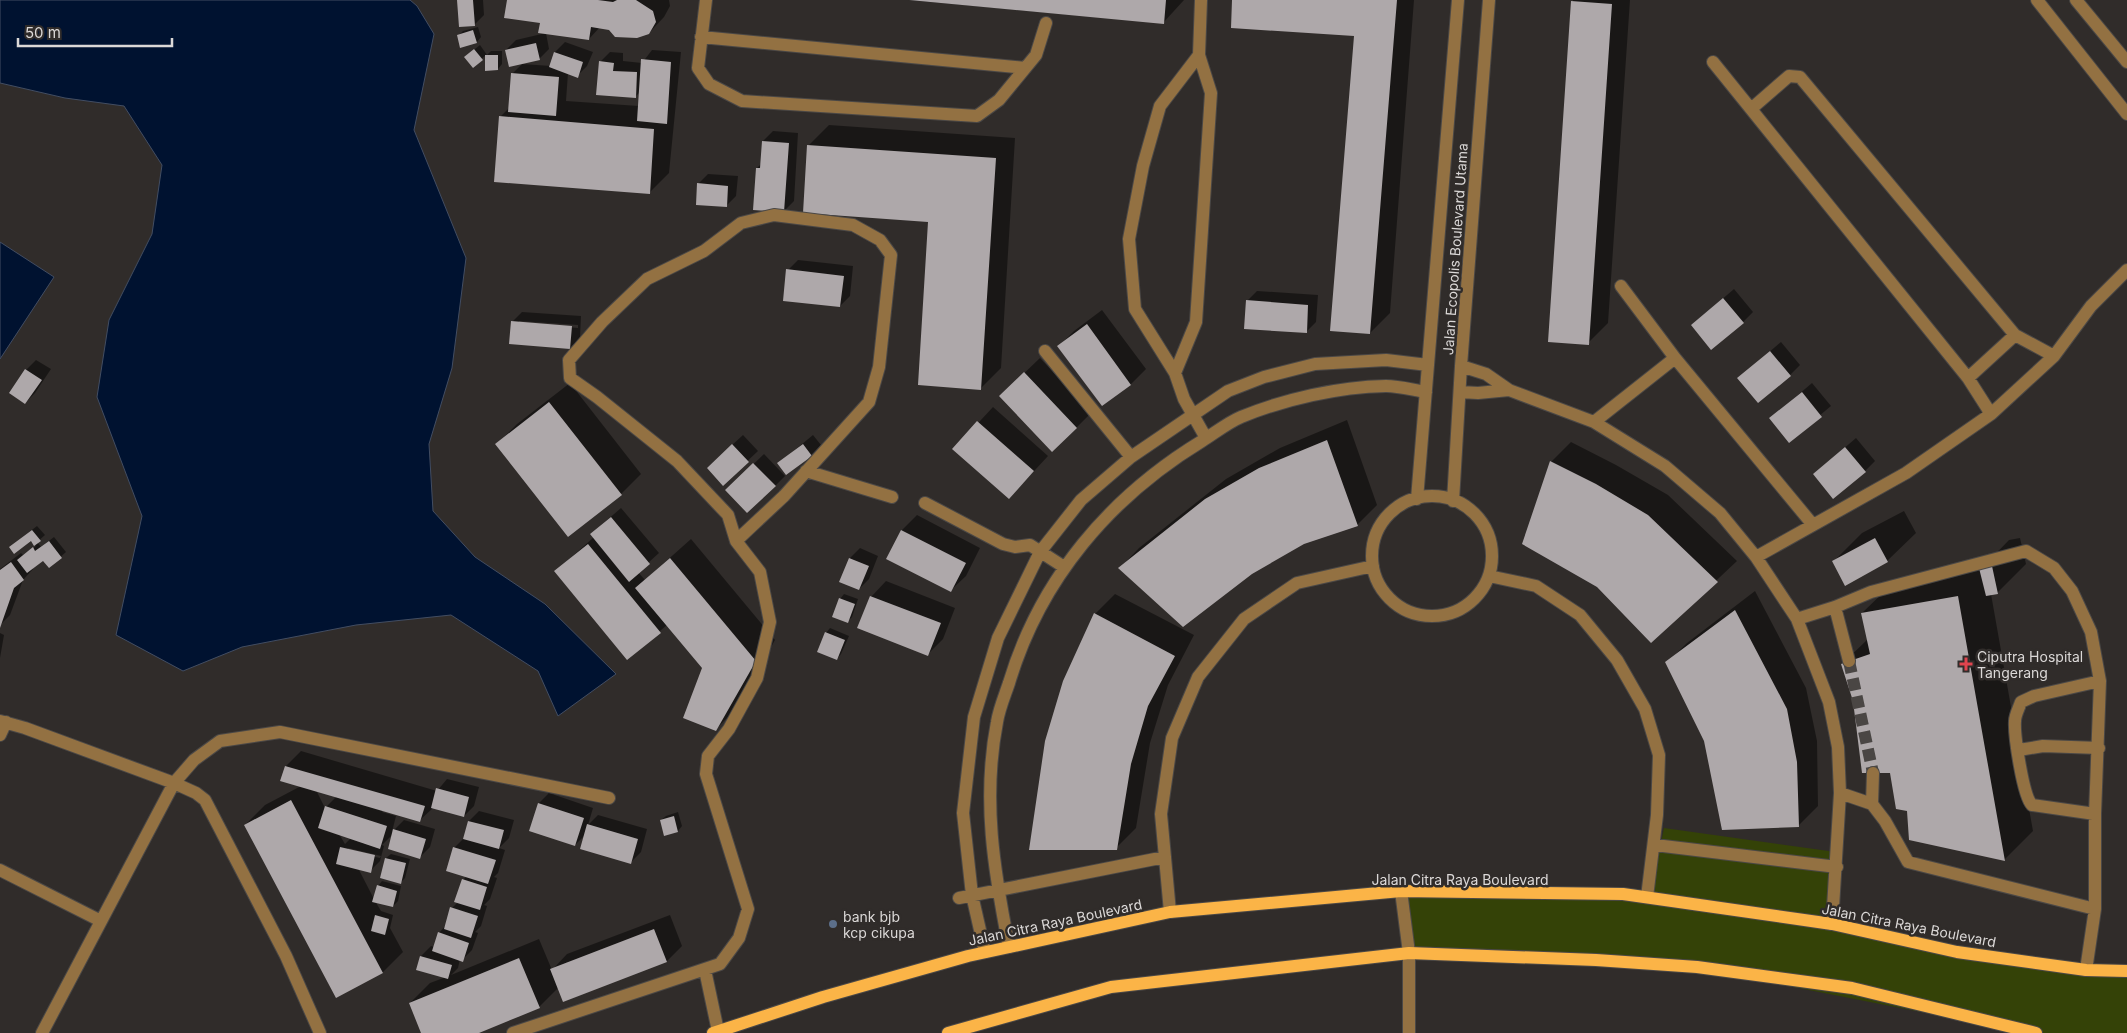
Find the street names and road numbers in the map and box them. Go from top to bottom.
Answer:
street label: Jalan Ecopolis Boulevard Utama [1439,142,1471,356]
street label: Jalan Citra Raya Boulevard [1371,871,1549,888]
street label: Jalan Citra Raya Boulevard [967,895,1143,949]
street label: Jalan Citra Raya Boulevard [1820,900,1998,950]

